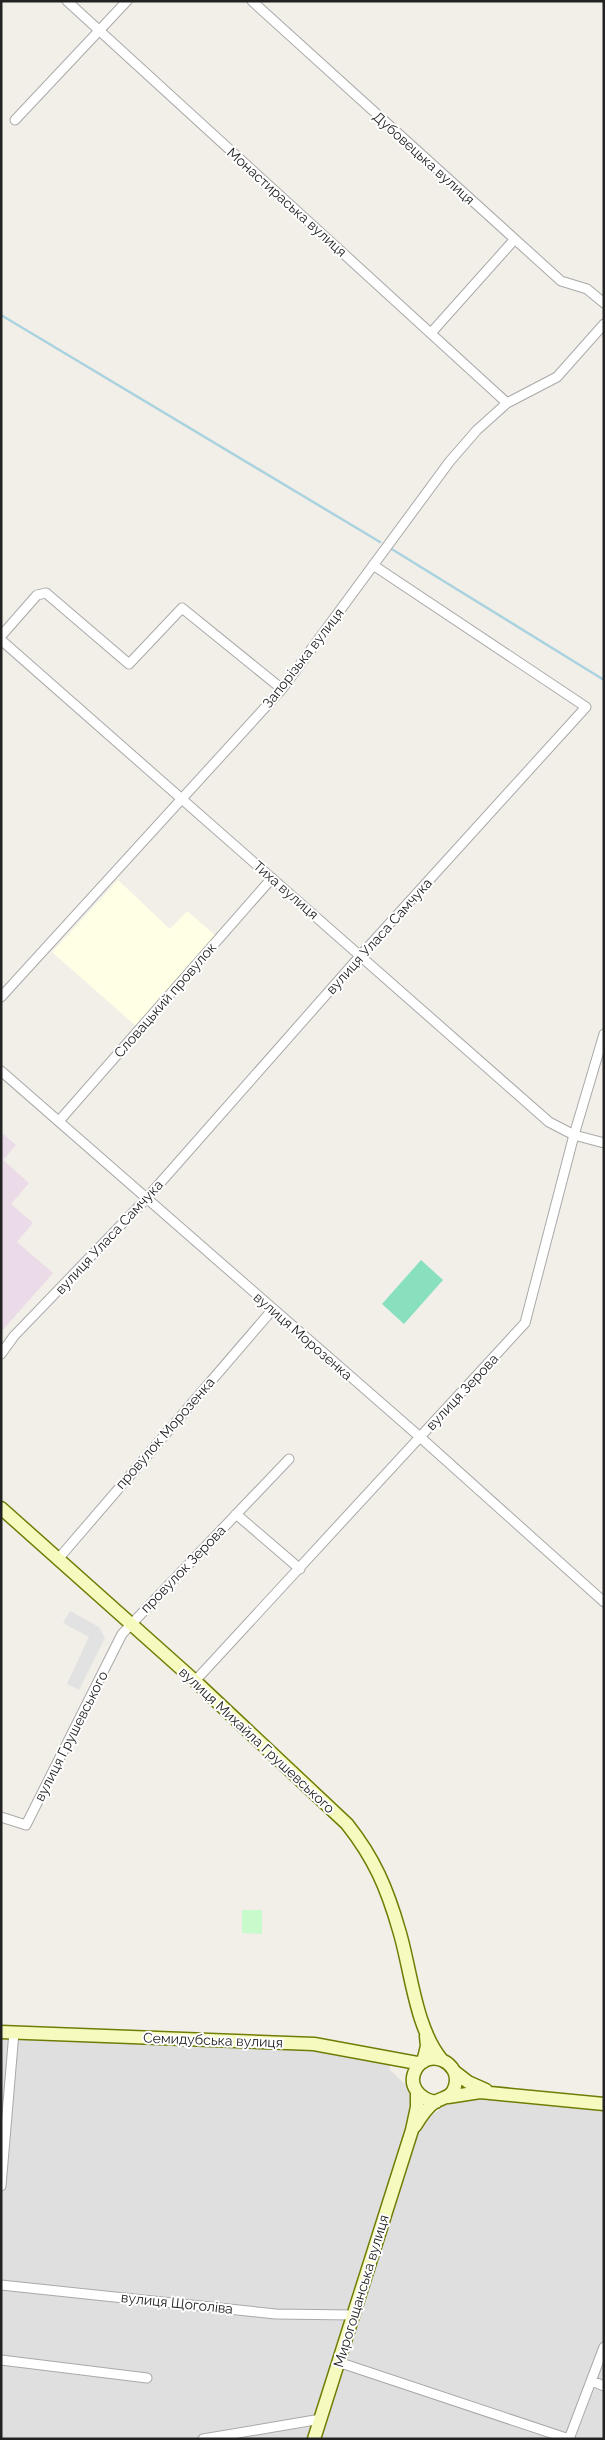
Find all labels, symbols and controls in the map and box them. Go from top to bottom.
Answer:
street label: Дубовецька вулиця [370,108,478,208]
street label: Монастираська вулиця [224,144,350,260]
street label: Запорізька вулиця [259,605,347,711]
street label: Тиха вулиця [250,858,322,922]
street label: вулиця Уласа Самчука [323,875,435,997]
street label: Словацький провулок [111,939,219,1061]
street label: вулиця Уласа Самчука [52,1177,166,1297]
street label: вулиця Морозенка [250,1289,356,1383]
street label: вулиця Зерова [423,1351,501,1433]
street label: провулок Морозенка [112,1374,218,1492]
street label: провулок Зерова [137,1522,229,1616]
street label: вулиця Михайла Грушевського [176,1664,338,1816]
street label: вулиця Грушевського [31,1668,111,1804]
street label: Семидубська вулиця [143,2030,283,2050]
street label: Мирогощанська вулиця [330,2213,392,2369]
street label: вулиця Щоголіва [120,2289,234,2317]

